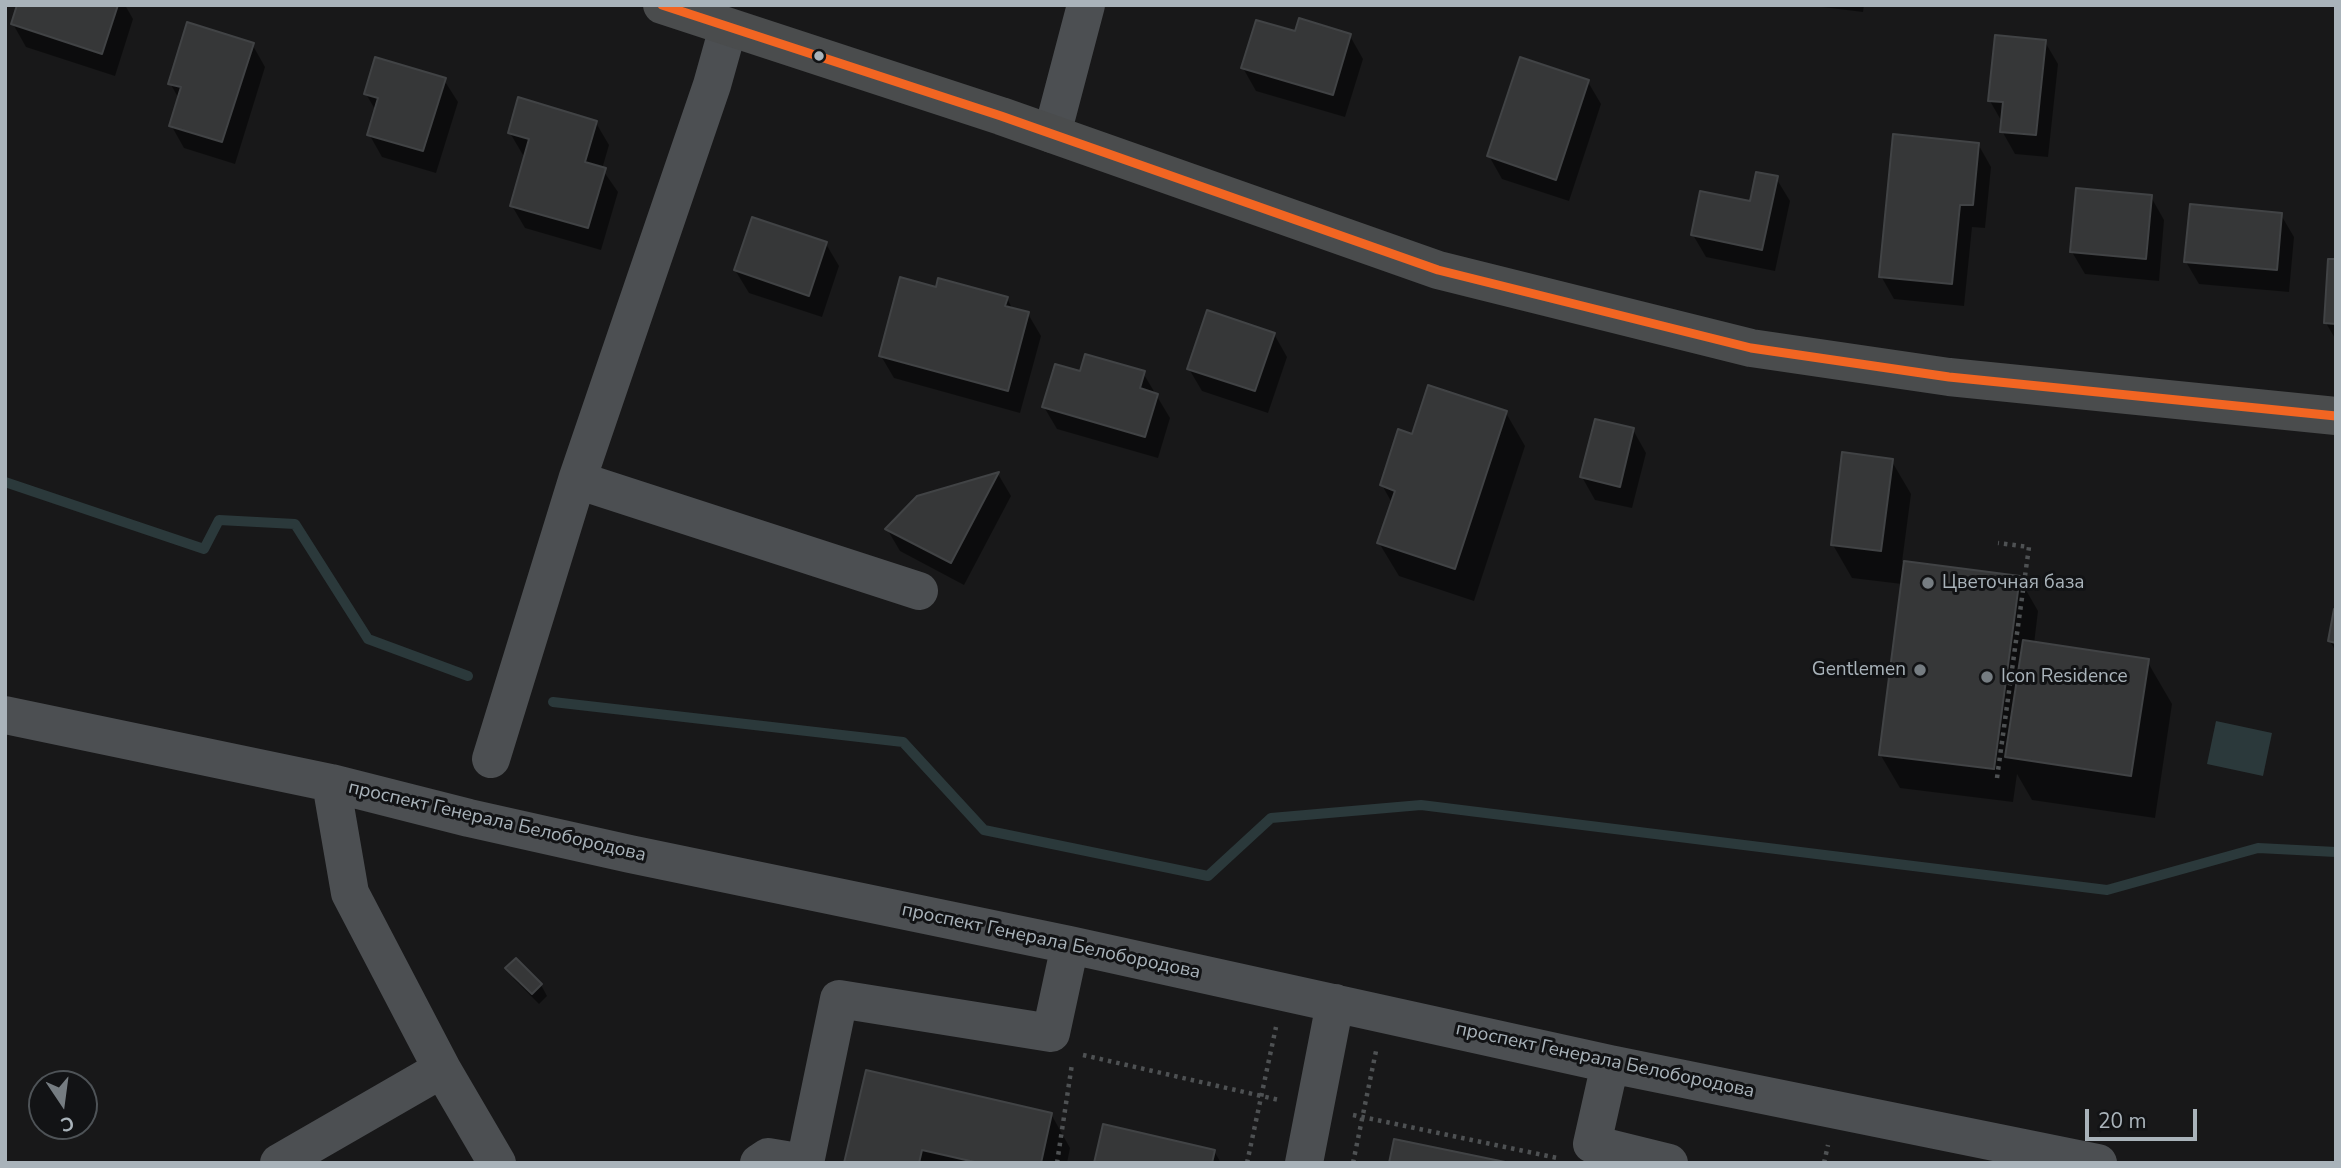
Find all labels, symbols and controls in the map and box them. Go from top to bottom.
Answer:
unlabelled marker [812,49,826,63]
place label: Цветочная база [1942,572,2085,594]
marker: Цветочная база [1920,575,1936,591]
place label: Gentlemen [1812,659,1906,681]
marker: Gentlemen [1912,662,1928,678]
place label: Icon Residence [2001,666,2128,688]
marker: Icon Residence [1979,669,1995,685]
street label: проспект Генерала Белобородова [346,777,648,867]
street label: проспект Генерала Белобородова [900,899,1202,985]
street label: проспект Генерала Белобородова [1454,1018,1756,1104]
north arrow [28,1070,98,1140]
scale bar [2089,1094,2201,1138]
text: 20 m [2098,1107,2147,1135]
text: С [58,1109,76,1138]

